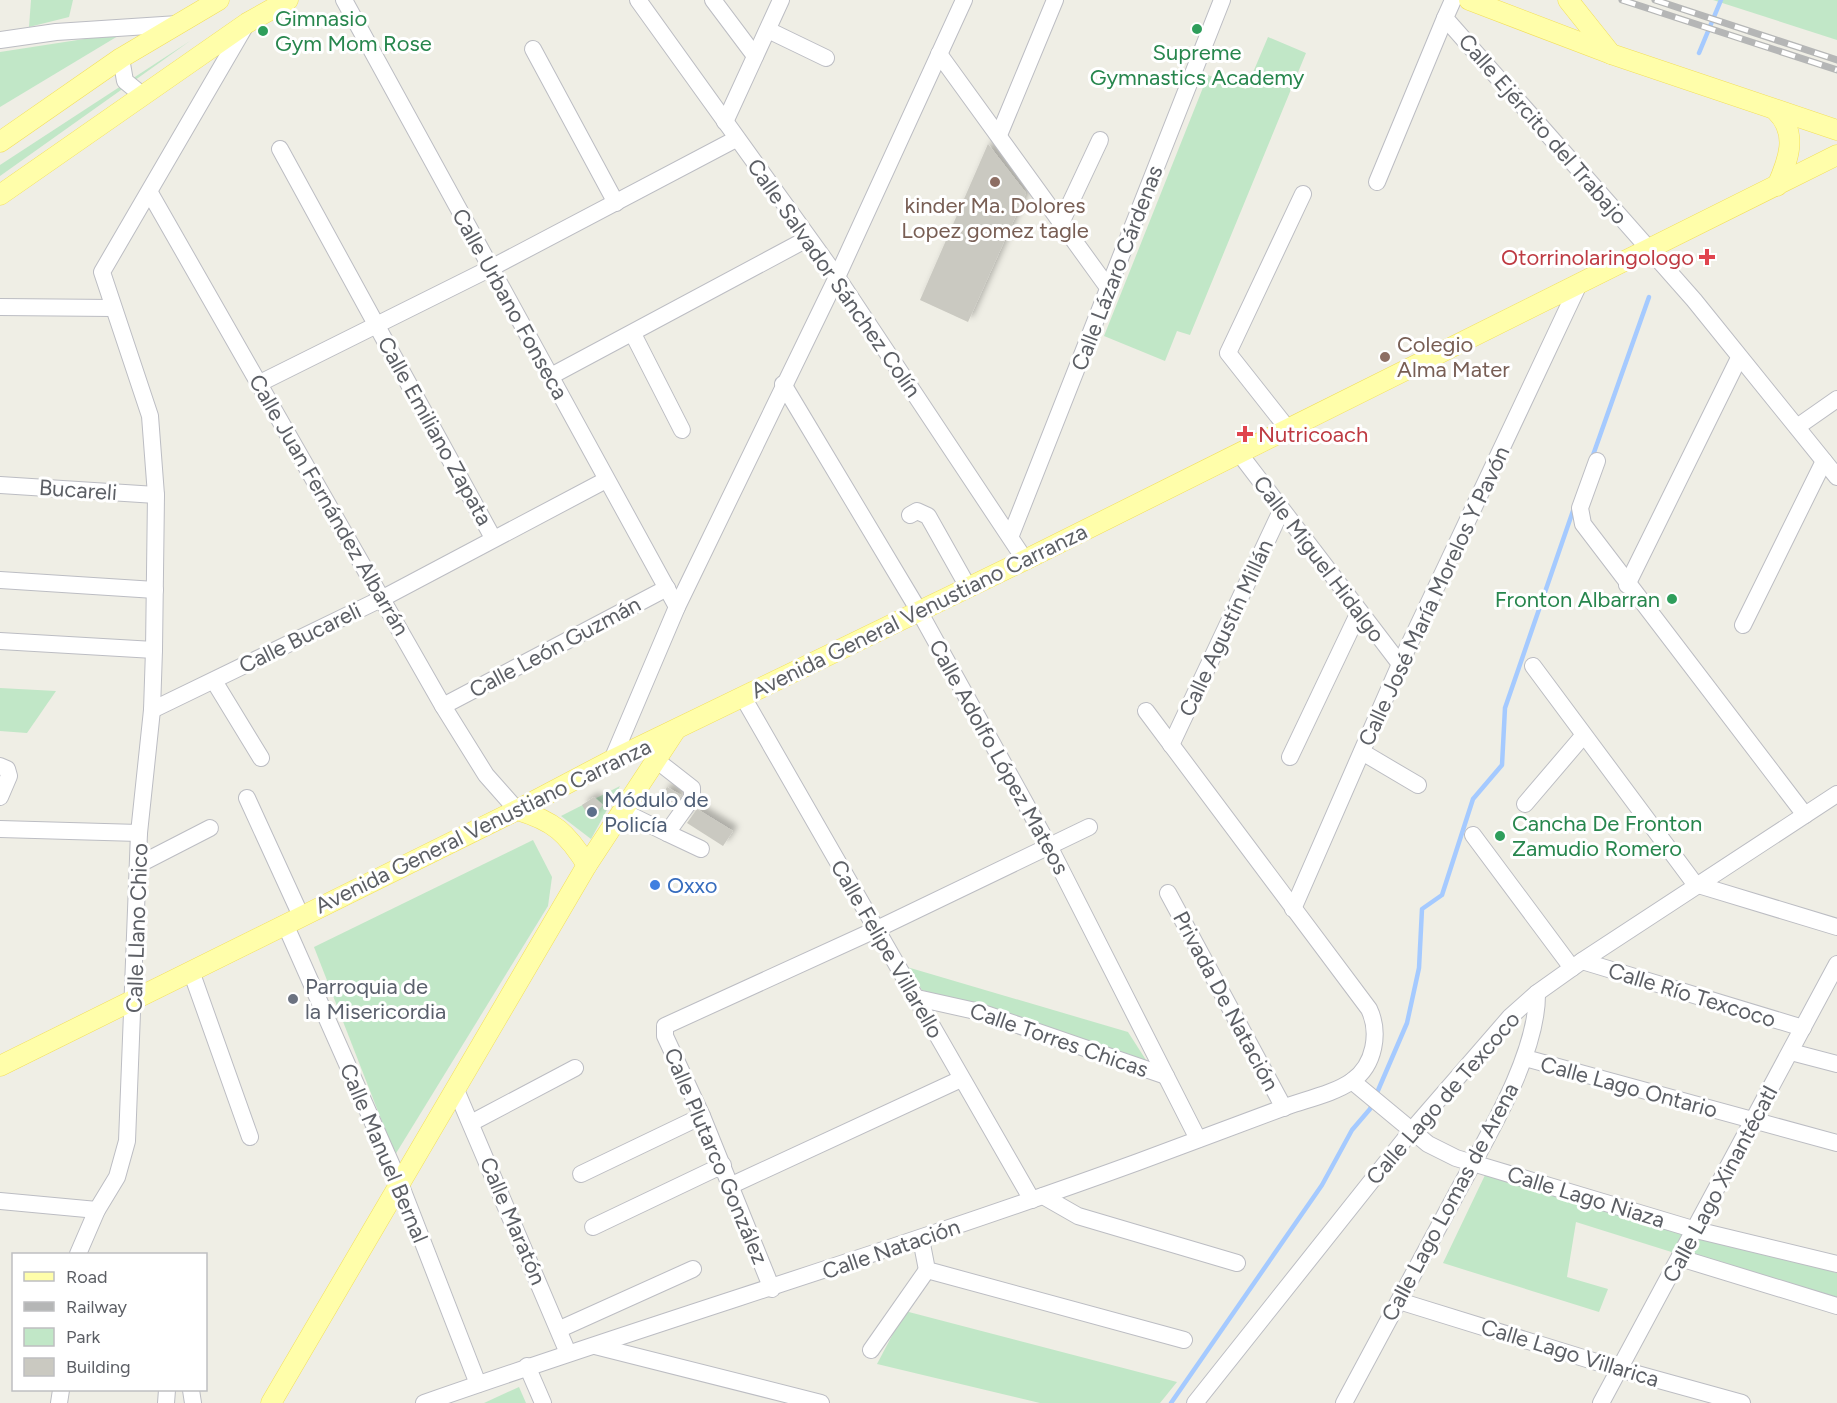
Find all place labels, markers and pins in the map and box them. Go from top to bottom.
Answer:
place label: Gimnasio Gym Mom Rose [275,5,432,57]
marker: Supreme Gymnastics Academy [1190,22,1204,36]
marker: Gimnasio Gym Mom Rose [256,24,270,38]
place label: Supreme Gymnastics Academy [1090,39,1305,91]
marker: kinder Ma. Dolores Lopez gomez tagle [988,175,1002,189]
place label: kinder Ma. Dolores Lopez gomez tagle [901,192,1089,244]
place label: Otorrinolaringologo [1501,244,1694,271]
marker: Otorrinolaringologo [1698,248,1716,266]
place label: Colegio Alma Mater [1397,331,1510,383]
marker: Colegio Alma Mater [1378,350,1392,364]
place label: Nutricoach [1258,421,1368,448]
marker: Nutricoach [1236,425,1254,443]
place label: Fronton Albarran [1495,586,1660,613]
marker: Fronton Albarran [1665,592,1679,606]
place label: Módulo de Policía [604,786,708,838]
marker: Módulo de Policía [585,805,599,819]
place label: Cancha De Fronton Zamudio Romero [1512,810,1702,862]
marker: Cancha De Fronton Zamudio Romero [1493,829,1507,843]
place label: Oxxo [667,872,718,899]
marker: Oxxo [648,878,662,892]
place label: Parroquia de la Misericordia [305,973,446,1025]
marker: Parroquia de la Misericordia [286,992,300,1006]

